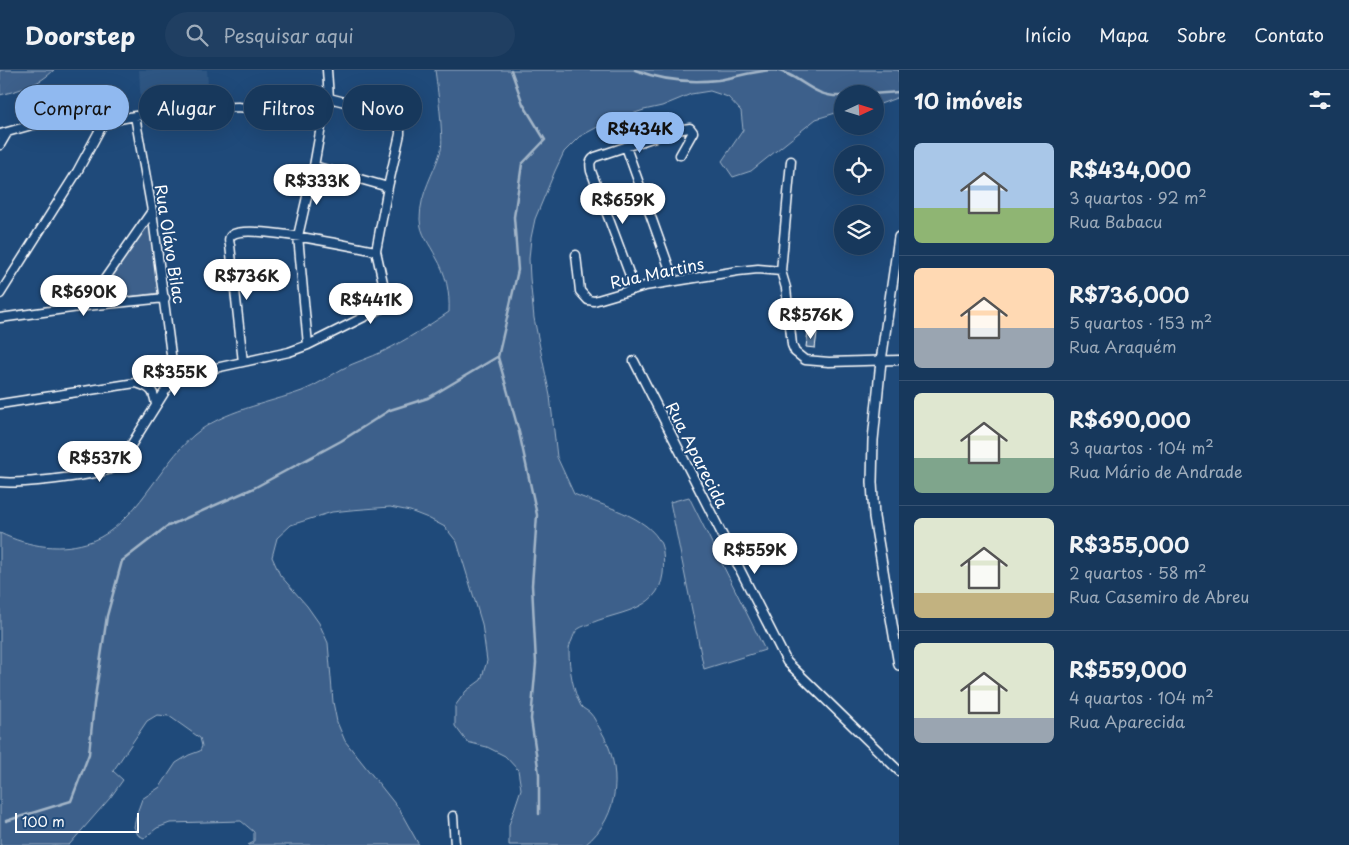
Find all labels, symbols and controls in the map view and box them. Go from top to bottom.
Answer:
search box [165,12,515,57]
text: Doorstep [25,17,135,53]
icon: search [183,21,211,49]
text: Pesquisar aqui [223,21,354,49]
text: Início [1025,21,1071,48]
text: Mapa [1099,21,1149,48]
text: Sobre [1177,21,1226,48]
text: Contato [1254,21,1324,48]
text: 10 imóveis [914,84,1022,116]
chip: Comprar [15,85,129,130]
chip: Alugar [139,85,234,130]
chip: Filtros [244,85,333,130]
chip: Novo [343,85,422,130]
north arrow [834,85,884,135]
map controls [834,85,884,255]
icon: filters [1306,86,1334,114]
pin: R$434K [599,112,681,154]
text: R$434K [607,116,673,140]
button: locate [834,145,884,195]
text: R$434,000 [1069,153,1191,185]
icon: home [954,163,1014,223]
pin: R$333K [276,164,358,206]
text: R$333K [285,168,349,192]
street label: Rua Olávo Bilac [150,182,192,305]
pin: R$659K [582,182,664,225]
text: 3 quartos · 92 m² [1069,185,1207,209]
text: R$659K [591,187,655,211]
button: layers [834,205,884,255]
text: Rua Babacu [1069,209,1163,233]
street label: Rua Martins [608,250,706,294]
pin: R$736K [206,258,288,301]
text: R$736K [215,263,279,287]
pin: R$690K [43,274,125,317]
text: R$736,000 [1069,278,1189,310]
text: R$690K [51,279,117,303]
pin: R$441K [330,282,412,325]
text: R$441K [340,287,402,311]
icon: home [954,288,1014,348]
pin: R$576K [770,298,852,340]
text: R$576K [779,302,843,326]
text: 5 quartos · 153 m² [1069,310,1212,334]
text: Rua Araquém [1069,334,1177,358]
pin: R$355K [134,354,216,397]
text: R$355K [143,359,207,383]
street label: Rua Aparecida [661,397,735,512]
text: R$690,000 [1069,403,1191,435]
icon: home [954,413,1014,473]
text: 3 quartos · 104 m² [1069,435,1214,459]
pin: R$537K [59,440,141,483]
text: R$537K [69,445,131,469]
text: Rua Mário de Andrade [1069,459,1243,483]
text: R$355,000 [1069,528,1189,560]
pin: R$559K [714,532,796,575]
text: R$559K [723,537,787,561]
icon: home [954,538,1014,598]
text: 2 quartos · 58 m² [1069,560,1207,584]
text: Rua Casemiro de Abreu [1069,584,1249,608]
text: R$559,000 [1069,653,1187,685]
icon: home [954,663,1014,723]
text: 4 quartos · 104 m² [1069,685,1214,709]
text: Rua Aparecida [1069,709,1185,733]
scale bar [15,810,139,833]
text: 100 m [22,811,65,832]

